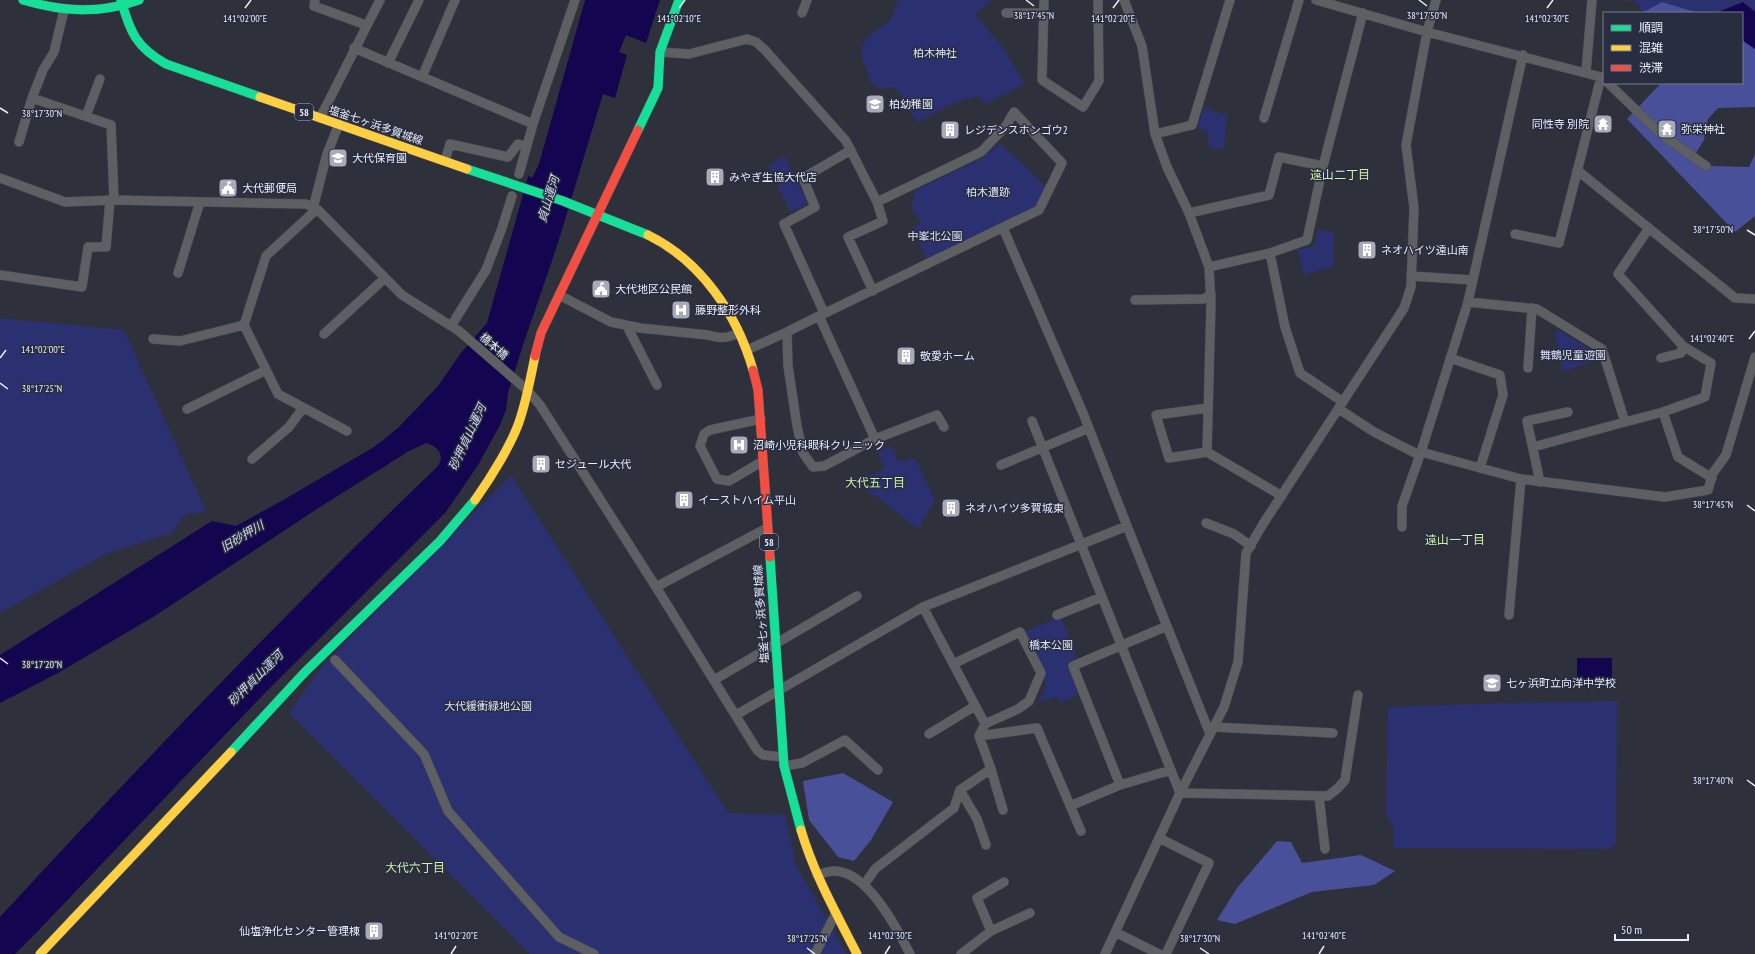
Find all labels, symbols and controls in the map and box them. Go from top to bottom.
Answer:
text: 38°17'45"N [1014,9,1054,22]
text: 38°17'50"N [1407,9,1447,22]
text: 141°02'00"E [223,12,267,25]
text: 141°02'10"E [657,12,701,25]
text: 141°02'20"E [1091,12,1135,25]
text: 141°02'30"E [1525,12,1569,25]
legend [1603,12,1743,84]
text: 順調 [1639,20,1663,35]
text: 混雑 [1639,40,1663,55]
park label: 柏木神社 [913,46,957,60]
text: 渋滞 [1639,60,1663,75]
school or university icon: 柏幼稚園 [864,93,886,115]
place label: 柏幼稚園 [889,97,933,111]
street label: 塩釜七ヶ浜多賀城線 [327,102,425,148]
road number: 58 [295,104,313,120]
text: 38°17'30"N [22,107,62,120]
temple icon: 同性寺 別院 [1592,113,1614,135]
place label: 同性寺 別院 [1532,117,1589,131]
temple icon: 弥栄神社 [1656,118,1678,140]
building icon: レジデンスホンゴウ2 [939,119,961,141]
place label: 弥栄神社 [1681,122,1725,136]
place label: レジデンスホンゴウ2 [964,123,1068,137]
school or university icon: 大代保育園 [327,147,349,169]
place label: 大代保育園 [352,151,407,165]
building icon: みやぎ生協大代店 [704,166,726,188]
district label: 遠山二丁目 [1310,167,1370,182]
place label: みやぎ生協大代店 [729,170,817,184]
water label: 貞山運河 [534,172,563,224]
public building icon: 大代郵便局 [217,177,239,199]
place label: 大代郵便局 [242,181,297,195]
park label: 柏木遺跡 [966,185,1010,199]
text: 38°17'50"N [1693,223,1733,236]
park label: 中峯北公園 [908,229,963,243]
building icon: ネオハイツ遠山南 [1356,239,1378,261]
place label: ネオハイツ遠山南 [1381,243,1469,257]
public building icon: 大代地区公民館 [590,278,612,300]
place label: 大代地区公民館 [615,282,692,296]
hospital icon: 藤野整形外科 [670,299,692,321]
place label: 藤野整形外科 [695,303,761,317]
street label: 橋本橋 [477,330,511,362]
text: 141°02'40"E [1690,332,1734,345]
text: 141°02'00"E [21,343,65,356]
building icon: 敬愛ホーム [895,345,917,367]
park label: 舞鶴児童遊園 [1540,348,1606,362]
place label: 敬愛ホーム [920,349,975,363]
text: 38°17'25"N [22,382,62,395]
water label: 砂押貞山運河 [445,399,490,473]
hospital icon: 沼崎小児科眼科クリニック [728,434,750,456]
place label: 沼崎小児科眼科クリニック [753,438,885,452]
building icon: セジュール大代 [530,453,552,475]
place label: セジュール大代 [555,457,631,471]
district label: 大代五丁目 [845,475,905,490]
building icon: イーストハイム平山 [673,489,695,511]
place label: イーストハイム平山 [698,493,796,507]
building icon: ネオハイツ多賀城東 [940,497,962,519]
text: 38°17'45"N [1693,498,1733,511]
place label: ネオハイツ多賀城東 [965,501,1064,515]
water label: 旧砂押川 [218,516,268,555]
district label: 遠山一丁目 [1425,532,1485,547]
road number: 58 [760,534,778,550]
street label: 塩釜七ヶ浜多賀城線 [751,564,771,664]
park label: 橋本公園 [1029,638,1073,652]
water label: 砂押貞山運河 [224,646,287,709]
text: 38°17'20"N [22,658,62,671]
school or university icon: 七ヶ浜町立向洋中学校 [1481,672,1503,694]
place label: 七ヶ浜町立向洋中学校 [1506,676,1616,690]
park label: 大代緩衝緑地公園 [444,699,532,713]
text: 38°17'40"N [1693,774,1733,787]
district label: 大代六丁目 [385,860,445,875]
scale bar [1615,916,1688,942]
building icon: 仙塩浄化センター管理棟 [363,920,385,942]
text: 50 m [1621,922,1642,937]
place label: 仙塩浄化センター管理棟 [239,924,360,938]
text: 141°02'20"E [434,929,478,942]
text: 141°02'30"E [868,929,912,942]
text: 141°02'40"E [1302,929,1346,942]
text: 38°17'25"N [787,932,827,945]
text: 38°17'30"N [1180,932,1220,945]

